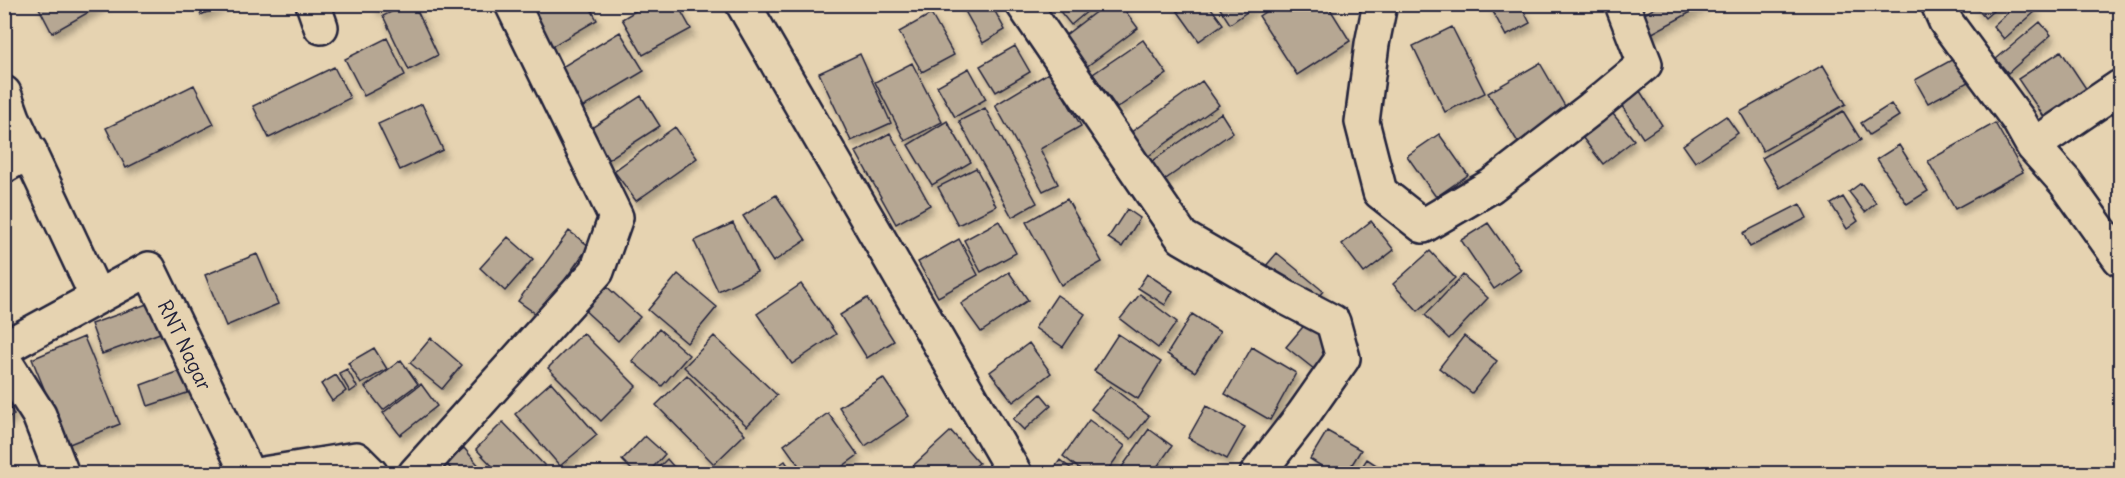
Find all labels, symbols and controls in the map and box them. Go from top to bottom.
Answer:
street label: RNT Nagar [152,296,218,394]

